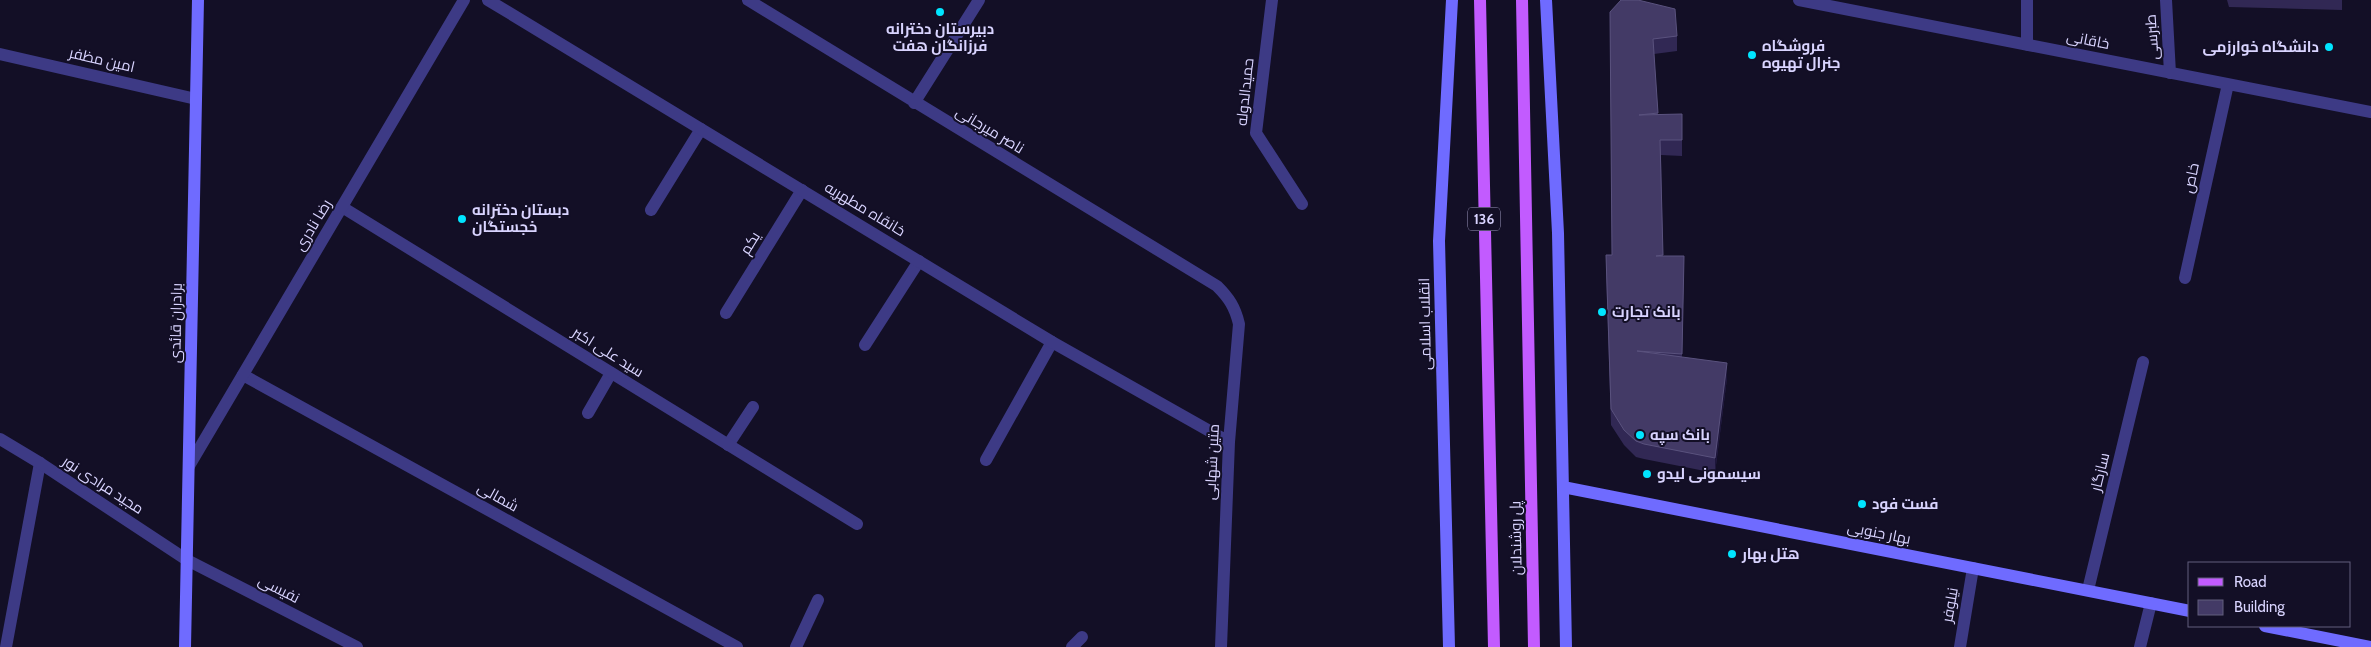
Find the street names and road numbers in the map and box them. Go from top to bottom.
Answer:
street label: طبرسی [2141,13,2164,60]
street label: خاقانی [2065,27,2111,54]
street label: امین مظفر [66,43,137,77]
street label: حمیدالدوله [1232,57,1258,127]
street label: ناصر میرجانی [952,103,1027,158]
street label: خاص [2179,161,2204,195]
street label: خانقاه مطهریه [821,178,909,241]
street label: رضا نادری [291,196,336,255]
road number: 136 [1468,208,1500,230]
street label: یکم [736,228,765,258]
street label: انقلاب اسلامی [1415,278,1436,370]
street label: برادران قائدی [166,283,187,363]
street label: سید علی اکبر [568,322,647,382]
street label: متین شهابی [1201,423,1224,501]
street label: مجید مرادی نور [58,451,147,519]
street label: سازگار [2086,451,2113,494]
street label: شمالی [474,478,522,516]
street label: پل روشندلان [1506,501,1527,575]
street label: بهار جنوبی [1846,518,1912,549]
street label: نفیسی [255,571,303,608]
street label: نیلوفر [1938,586,1962,625]

